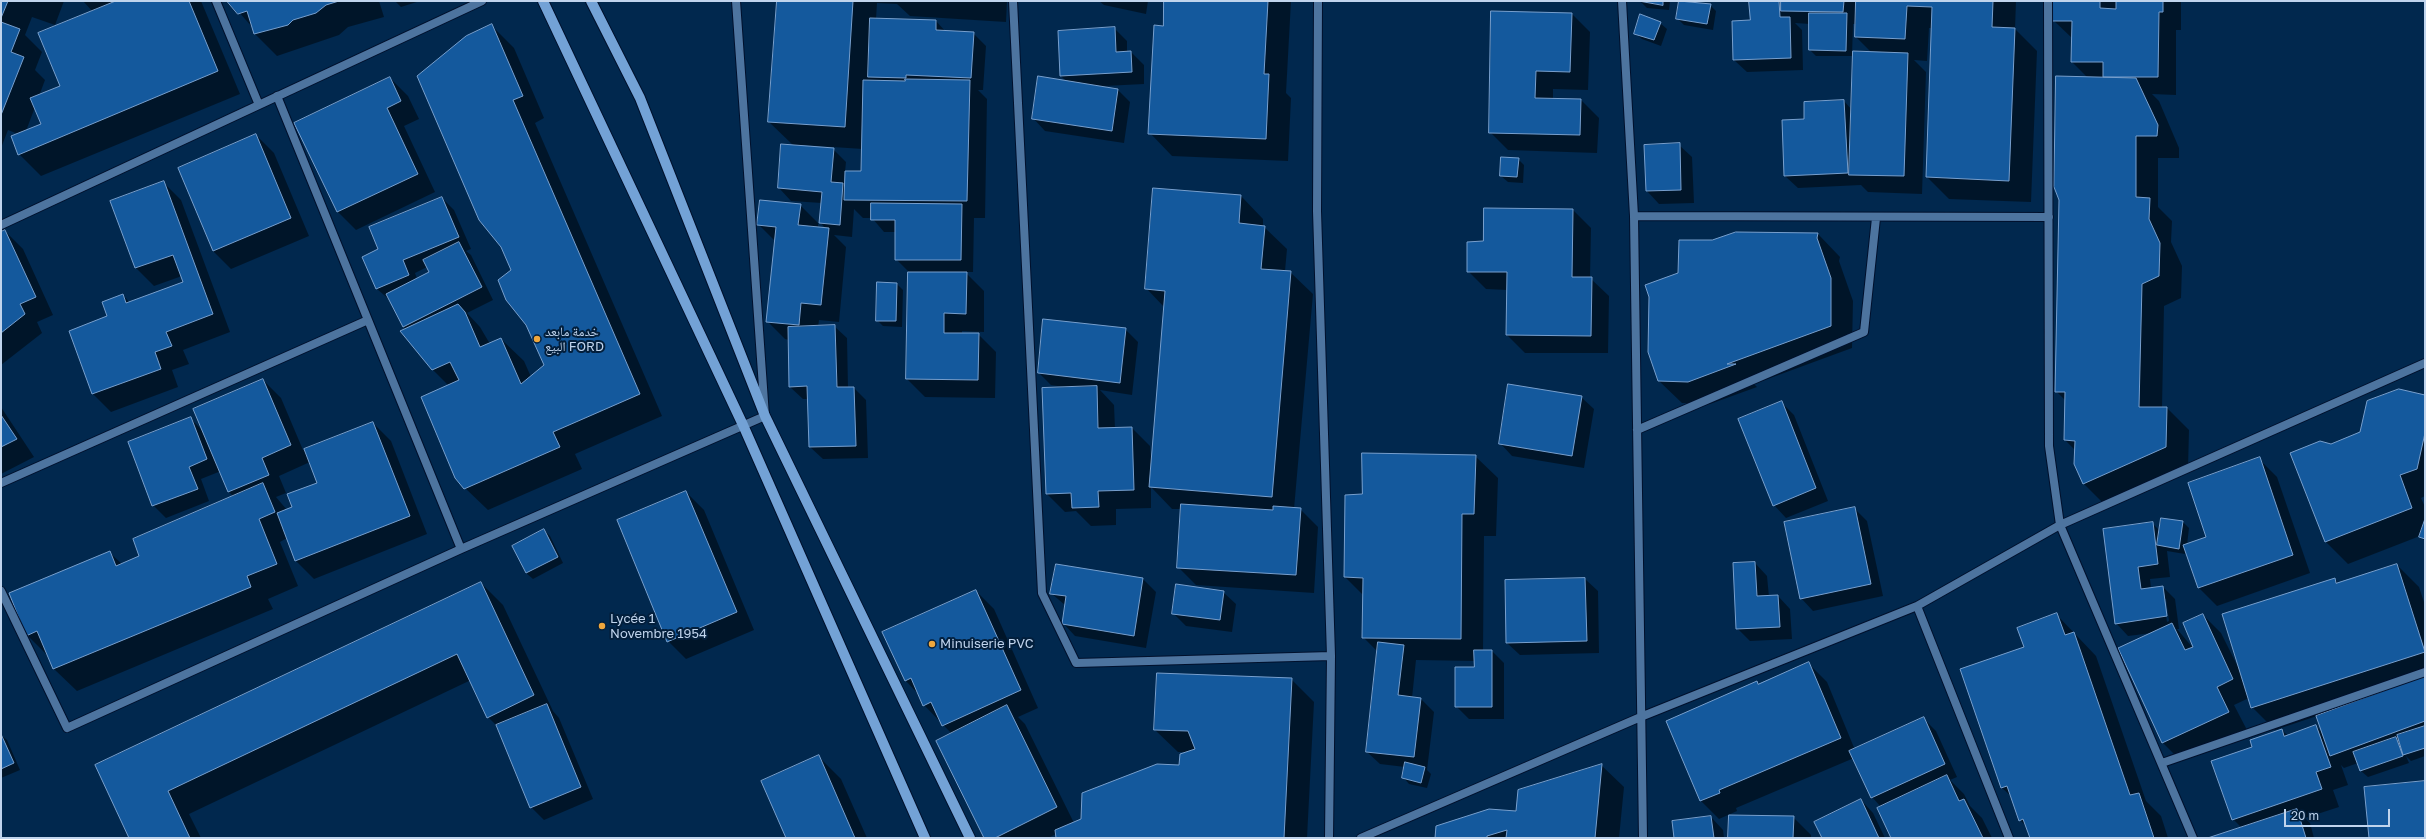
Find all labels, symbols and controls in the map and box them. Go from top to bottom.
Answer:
place label: خدمة مابعد البيع FORD [545,324,604,355]
marker: خدمة مابعد البيع FORD [532,334,542,344]
place label: Lycée 1 Novembre 1954 [610,611,707,642]
marker: Lycée 1 Novembre 1954 [597,621,607,631]
place label: Minuiserie PVC [940,636,1034,652]
marker: Minuiserie PVC [927,639,937,649]
scale bar [2286,801,2392,827]
text: 20 m [2291,808,2319,823]

